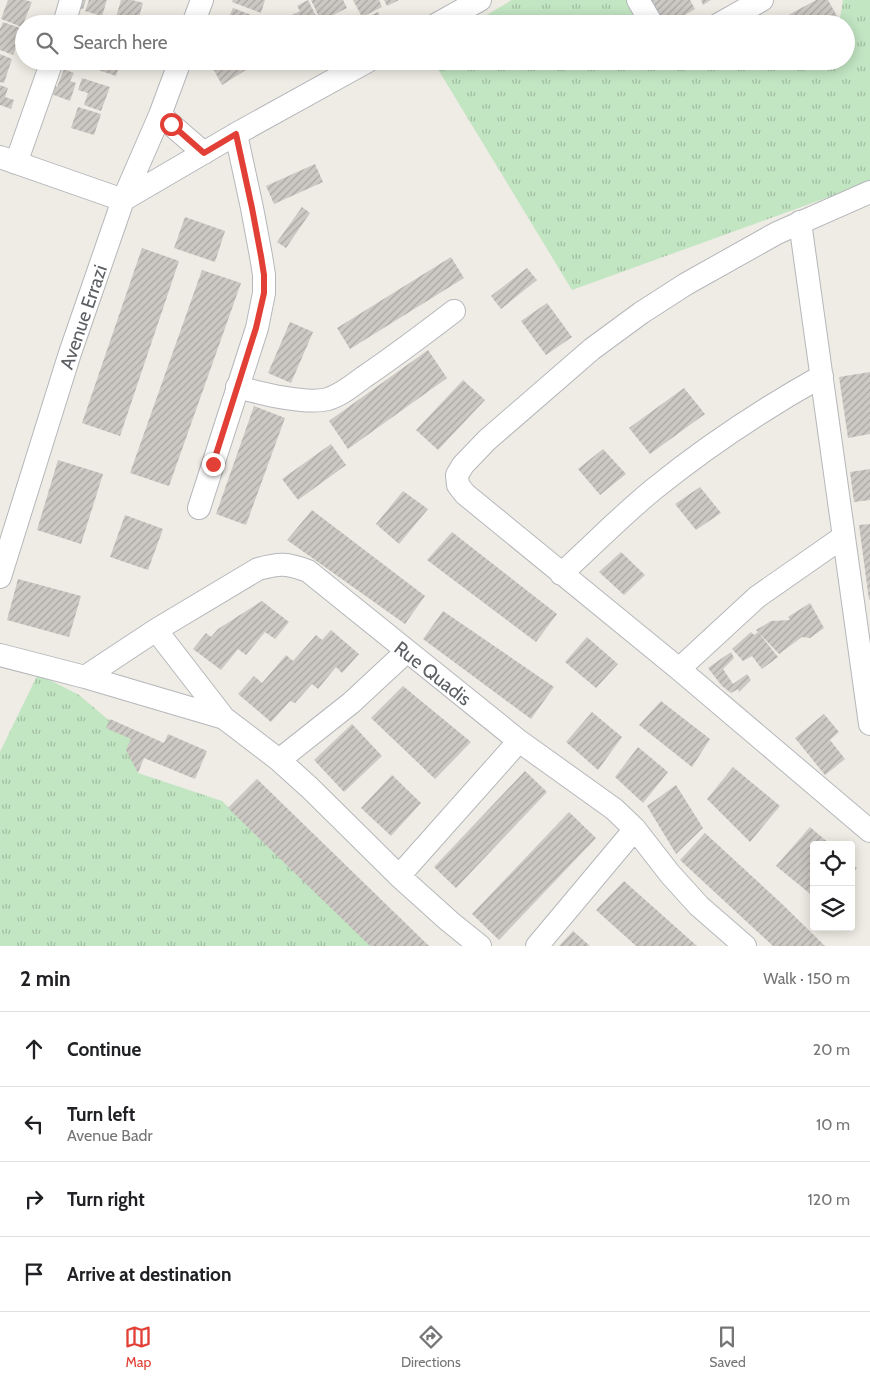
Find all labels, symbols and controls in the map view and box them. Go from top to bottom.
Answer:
search box [15,15,855,70]
icon: search [33,29,61,57]
text: Search here [73,31,167,54]
route start [160,113,183,136]
street label: Avenue Errazi [55,262,112,372]
route end [202,453,225,476]
street label: Rue Quadis [390,636,476,711]
map controls [810,841,855,931]
button: locate [810,841,855,886]
button: layers [810,886,855,931]
text: 2 min [20,966,71,991]
text: Walk · 150 m [763,969,850,988]
icon: ahead [20,1035,48,1063]
text: Continue [67,1038,141,1061]
text: 20 m [813,1040,850,1059]
text: Turn left [67,1103,135,1126]
icon: left [20,1110,48,1138]
text: 10 m [816,1115,850,1134]
text: Avenue Badr [67,1126,153,1145]
icon: right [20,1185,48,1213]
text: Turn right [67,1188,145,1211]
text: 120 m [808,1190,850,1209]
icon: arrive [20,1260,48,1288]
text: Arrive at destination [67,1263,231,1286]
tab: Map [124,1323,152,1371]
tab: Directions [401,1323,461,1371]
tab: Saved [709,1323,746,1371]

